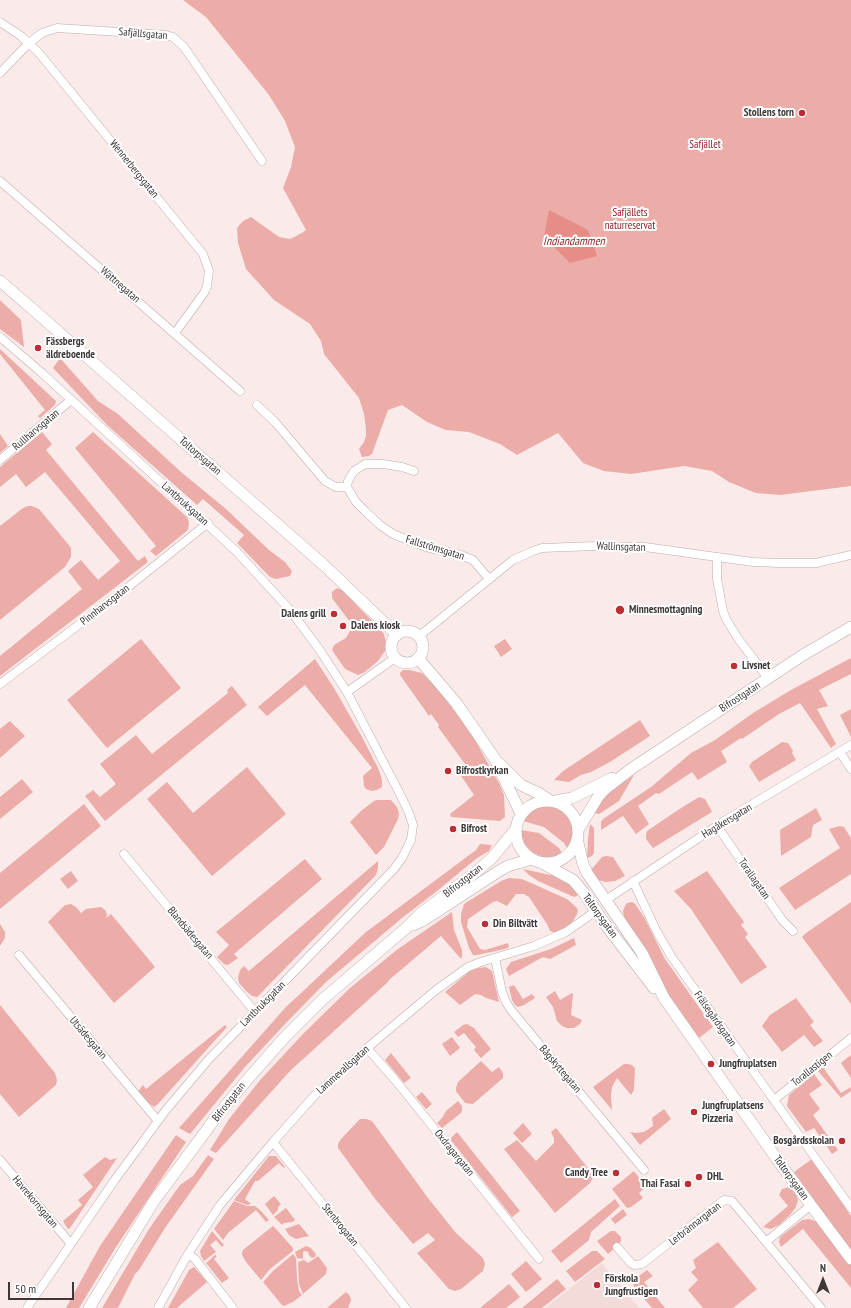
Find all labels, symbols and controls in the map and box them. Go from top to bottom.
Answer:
street label: Safjällsgatan [118,25,168,43]
place label: Stollens torn [744,106,794,120]
marker: Stollens torn [797,108,807,118]
street label: Wennerbergsgatan [107,137,161,201]
park label: Safjället [689,138,721,152]
park label: Safjällets naturreservat [605,206,655,232]
water label: Indiandammen [543,235,605,249]
street label: Wättnegatan [97,264,143,306]
place label: Fässbergs äldreboende [46,335,95,361]
marker: Fässbergs äldreboende [33,343,43,353]
street label: Rullharvsgatan [10,407,62,453]
street label: Toltorpsgatan [176,434,224,478]
street label: Lantbruksgatan [159,479,211,529]
street label: Fallströmsgatan [404,533,466,563]
street label: Wallinsgatan [596,540,646,554]
street label: Pinnharvsgatan [78,582,132,628]
place label: Minnesmottagning [629,603,702,617]
marker: Minnesmottagning [614,604,626,616]
place label: Dalens grill [281,607,326,621]
marker: Dalens grill [329,609,339,619]
place label: Dalens kiosk [351,619,400,633]
marker: Dalens kiosk [338,621,348,631]
place label: Livsnet [742,659,770,673]
marker: Livsnet [729,661,739,671]
street label: Bifrostgatan [717,679,763,715]
place label: Bifrostkyrkan [456,764,508,778]
marker: Bifrostkyrkan [443,766,453,776]
street label: Hagåkersgatan [699,801,755,841]
place label: Bifrost [461,822,487,836]
marker: Bifrost [448,824,458,834]
street label: Torallagatan [735,856,773,902]
street label: Bifrostgatan [441,862,485,900]
street label: Toltorpsgatan [579,891,621,941]
street label: Blandsädesgatan [164,904,216,962]
place label: Din Biltvätt [493,917,537,931]
marker: Din Biltvätt [480,919,490,929]
street label: Lantbruksgatan [238,979,288,1029]
street label: Frälsegårdsgatan [691,989,739,1049]
street label: Utsädesgatan [66,1014,110,1062]
street label: Bågskyttegatan [536,1042,584,1096]
street label: Lammevallsgatan [314,1043,372,1097]
street label: Torallastigen [789,1049,835,1089]
place label: Jungfruplatsen [719,1057,777,1071]
marker: Jungfruplatsen [706,1059,716,1069]
street label: Bifrostgatan [210,1080,248,1124]
place label: Jungfruplatsens Pizzeria [702,1099,764,1125]
marker: Jungfruplatsens Pizzeria [689,1107,699,1117]
street label: Oxdragargatan [431,1127,477,1179]
place label: Bosgårdsskolan [773,1134,834,1148]
marker: Bosgårdsskolan [837,1136,847,1146]
street label: Toltorpsgatan [770,1153,812,1203]
place label: Candy Tree [565,1166,608,1180]
marker: Candy Tree [611,1168,621,1178]
place label: DHL [707,1170,723,1184]
marker: DHL [694,1172,704,1182]
street label: Havrekornsgatan [9,1173,61,1231]
place label: Thai Fasai [641,1177,680,1191]
marker: Thai Fasai [683,1179,693,1189]
street label: Lerbrännargatan [666,1200,724,1248]
street label: Stenbrogatan [319,1201,361,1249]
north arrow [803,1260,843,1300]
text: N [820,1261,826,1275]
place label: Förskola Jungfrustigen [605,1272,658,1298]
scale bar [10,1274,76,1300]
marker: Förskola Jungfrustigen [592,1280,602,1290]
text: 50 m [15,1281,36,1296]

